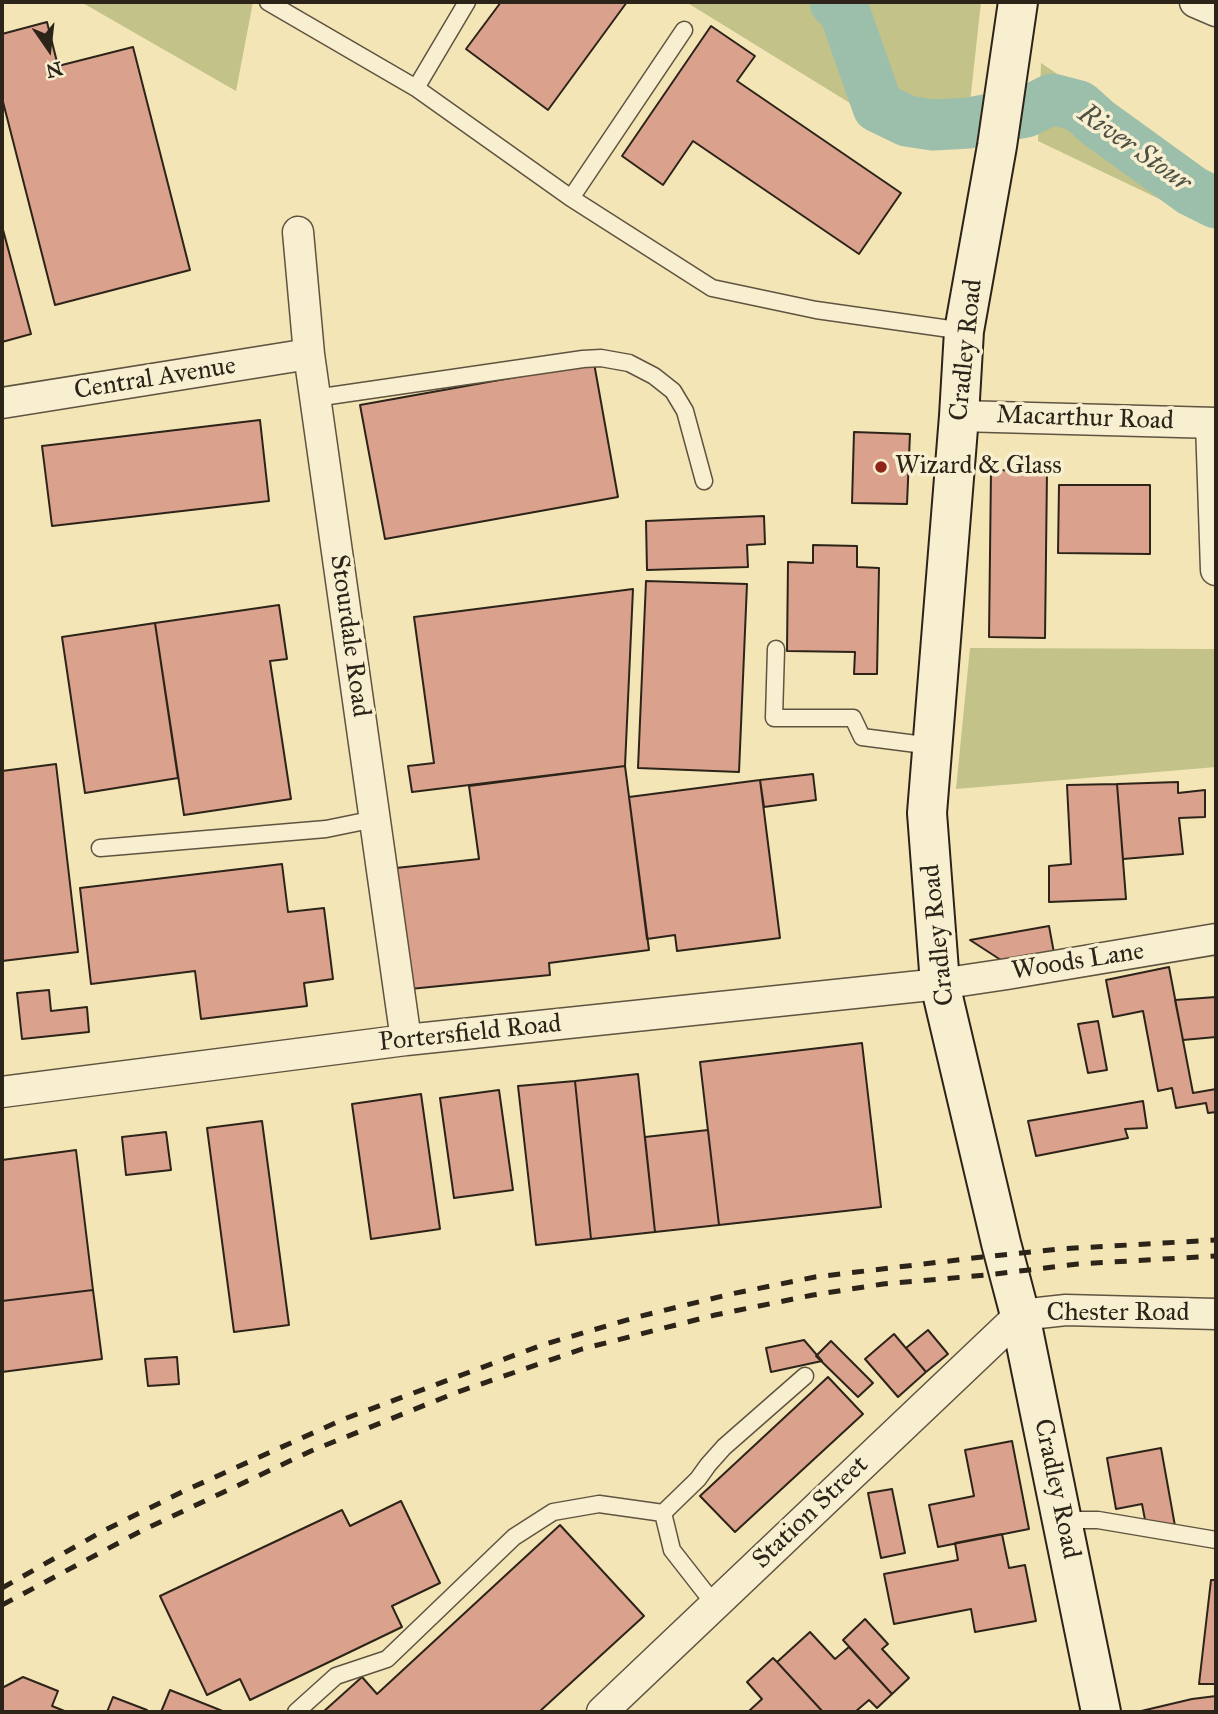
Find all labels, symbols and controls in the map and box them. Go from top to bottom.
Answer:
north arrow [14,14,84,84]
text: N [44,57,65,83]
water label: River Stour [1071,98,1197,200]
street label: Cradley Road [944,278,990,422]
street label: Central Avenue [72,351,238,407]
street label: Macarthur Road [996,400,1174,438]
place label: Wizard & Glass [895,451,1062,483]
marker: Wizard & Glass [873,459,889,475]
street label: Stourdale Road [322,553,376,719]
street label: Cradley Road [916,863,962,1007]
street label: Woods Lane [1010,936,1146,988]
street label: Portersfield Road [377,1009,563,1059]
street label: Chester Road [1046,1298,1190,1330]
street label: Cradley Road [1026,1416,1086,1562]
street label: Station Street [747,1450,875,1576]

